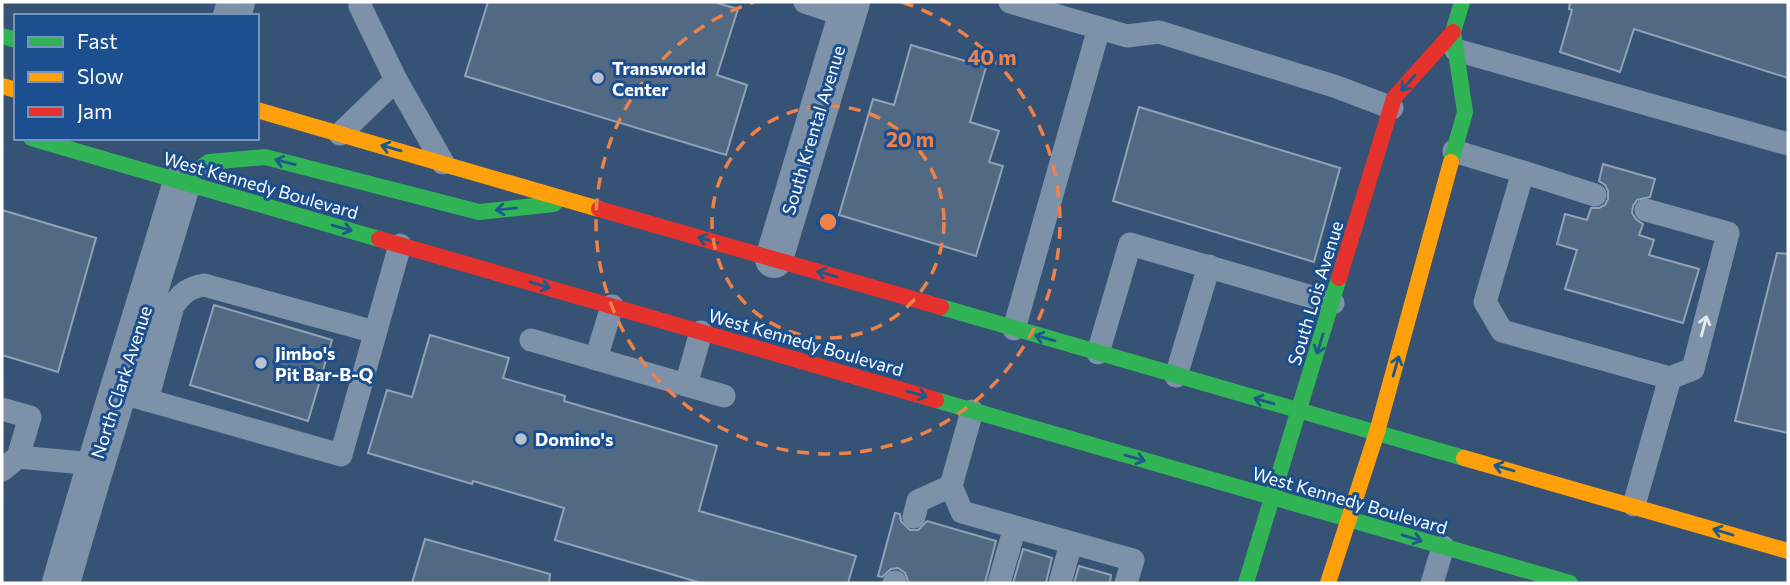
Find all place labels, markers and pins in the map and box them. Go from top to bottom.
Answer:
place label: Transworld Center [612,57,706,100]
marker: Transworld Center [590,70,606,86]
centre of rings [816,210,840,234]
place label: Jimbo's Pit Bar-B-Q [275,342,373,385]
marker: Jimbo's Pit Bar-B-Q [253,355,269,371]
place label: Domino's [535,428,613,450]
marker: Domino's [513,431,529,447]

